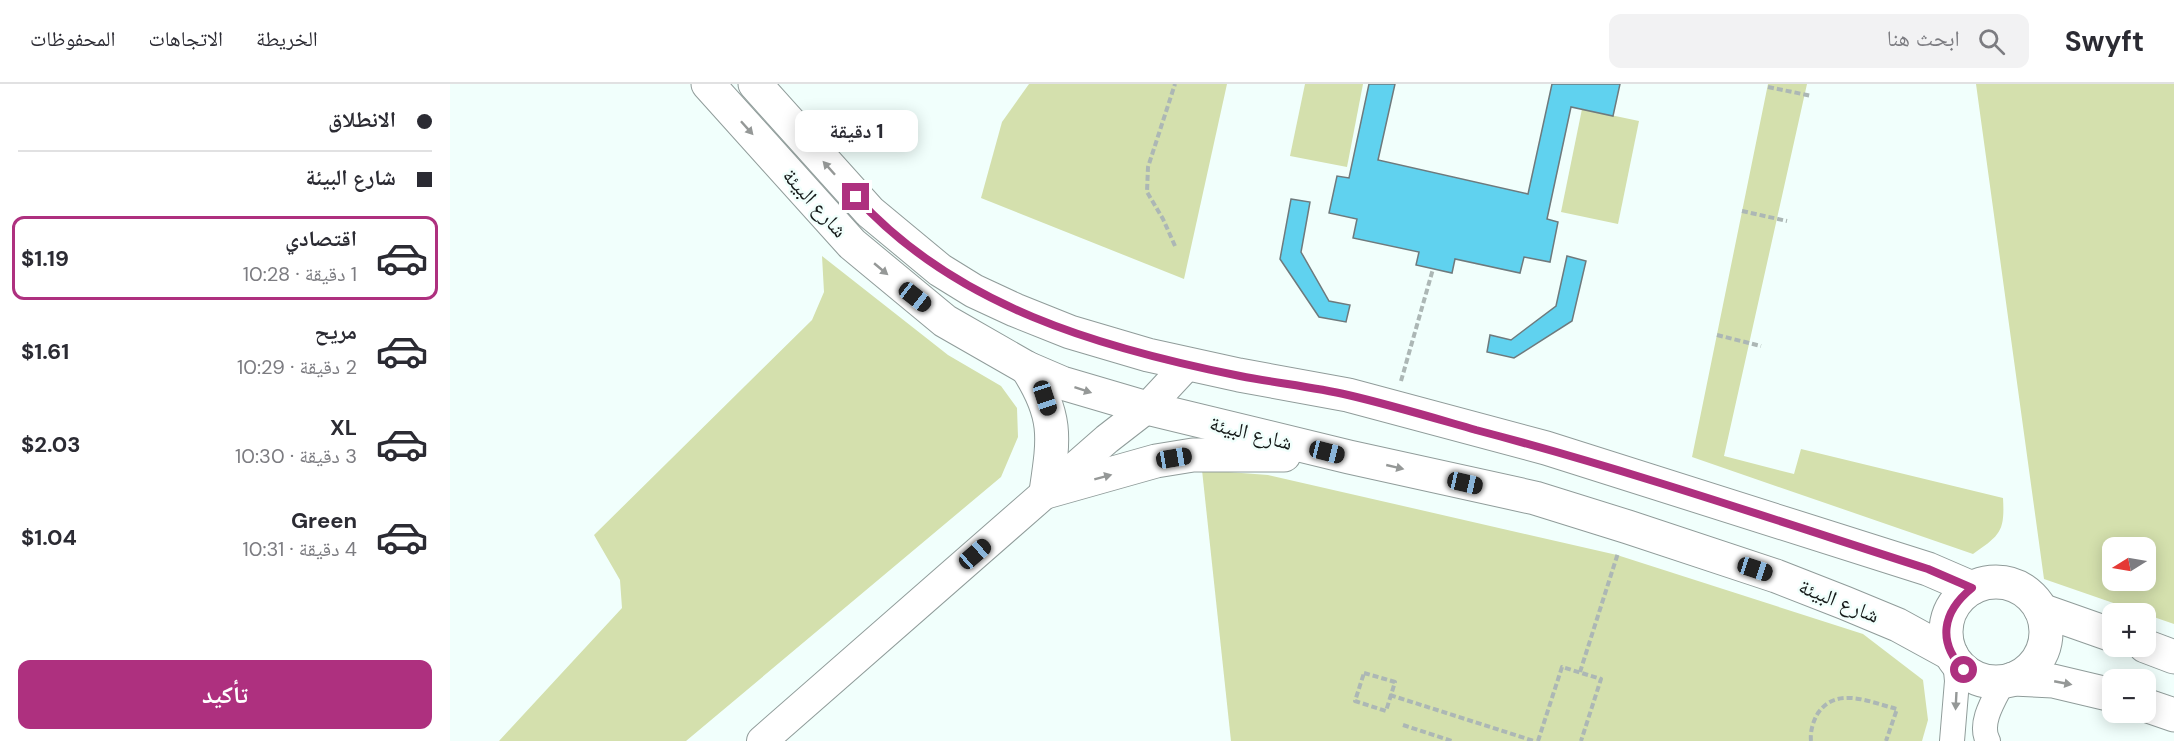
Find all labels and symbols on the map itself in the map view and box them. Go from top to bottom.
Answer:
callout: 1 دقيقة [794,110,918,152]
one-way arrow [740,120,754,135]
one-way arrow [822,160,836,175]
street label: شارع البيئة [776,162,854,244]
route end [842,183,869,210]
one-way arrow [873,262,888,275]
car [895,279,935,315]
car [1031,378,1059,418]
one-way arrow [1074,385,1092,395]
street label: شارع البيئة [1207,409,1295,457]
car [1307,439,1347,465]
car [1155,446,1193,470]
one-way arrow [1385,463,1404,472]
car [1445,470,1485,496]
one-way arrow [1094,472,1112,481]
car [956,535,994,573]
north arrow [2102,537,2156,591]
car [1735,555,1775,583]
street label: شارع البيئة [1795,572,1883,630]
route start [1950,656,1977,683]
one-way arrow [2054,679,2073,688]
one-way arrow [1951,691,1960,710]

